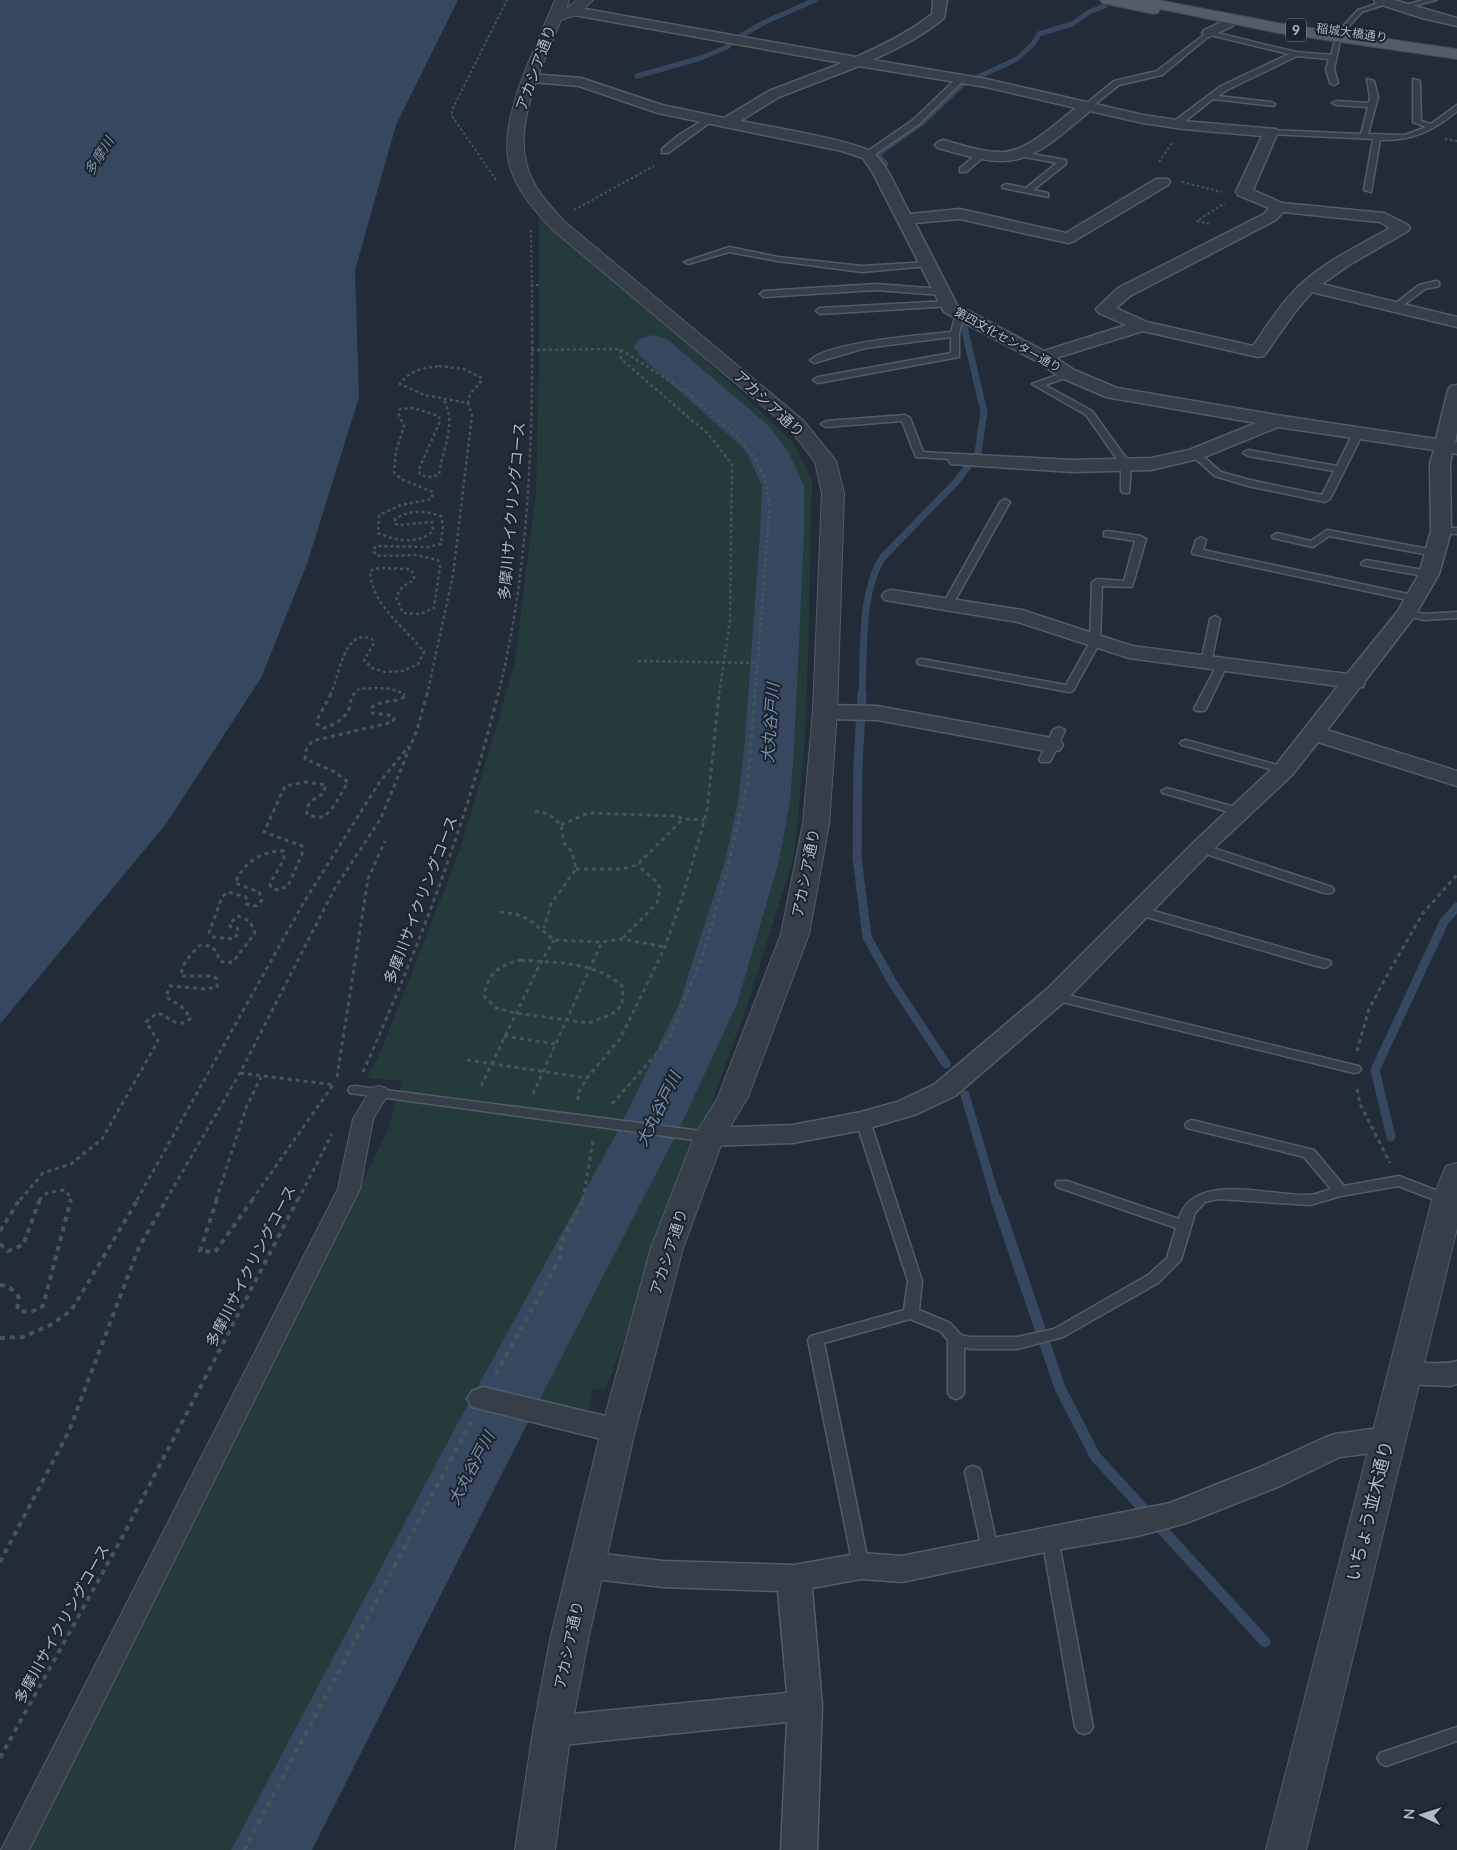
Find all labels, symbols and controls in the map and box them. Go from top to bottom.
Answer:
road number: 9 [1286,18,1306,42]
street label: 稲城大橋通り [1315,20,1389,45]
street label: アカシア通り [511,22,559,113]
water label: 多摩川 [80,132,118,178]
street label: 第四文化センター通り [952,304,1064,375]
street label: アカシア通り [731,366,809,441]
street label: 多摩川サイクリングコース [494,421,528,601]
water label: 大丸谷戸川 [757,680,782,764]
street label: 多摩川サイクリングコース [380,813,461,986]
street label: アカシア通り [788,827,822,919]
water label: 大丸谷戸川 [631,1067,684,1149]
street label: 多摩川サイクリングコース [201,1182,299,1349]
street label: アカシア通り [646,1206,691,1297]
water label: 大丸谷戸川 [443,1426,499,1508]
street label: いちょう並木通り [1341,1438,1397,1583]
street label: 多摩川サイクリングコース [10,1541,112,1706]
street label: アカシア通り [550,1599,586,1691]
north arrow [1397,1790,1447,1840]
text: N [1400,1808,1417,1820]

